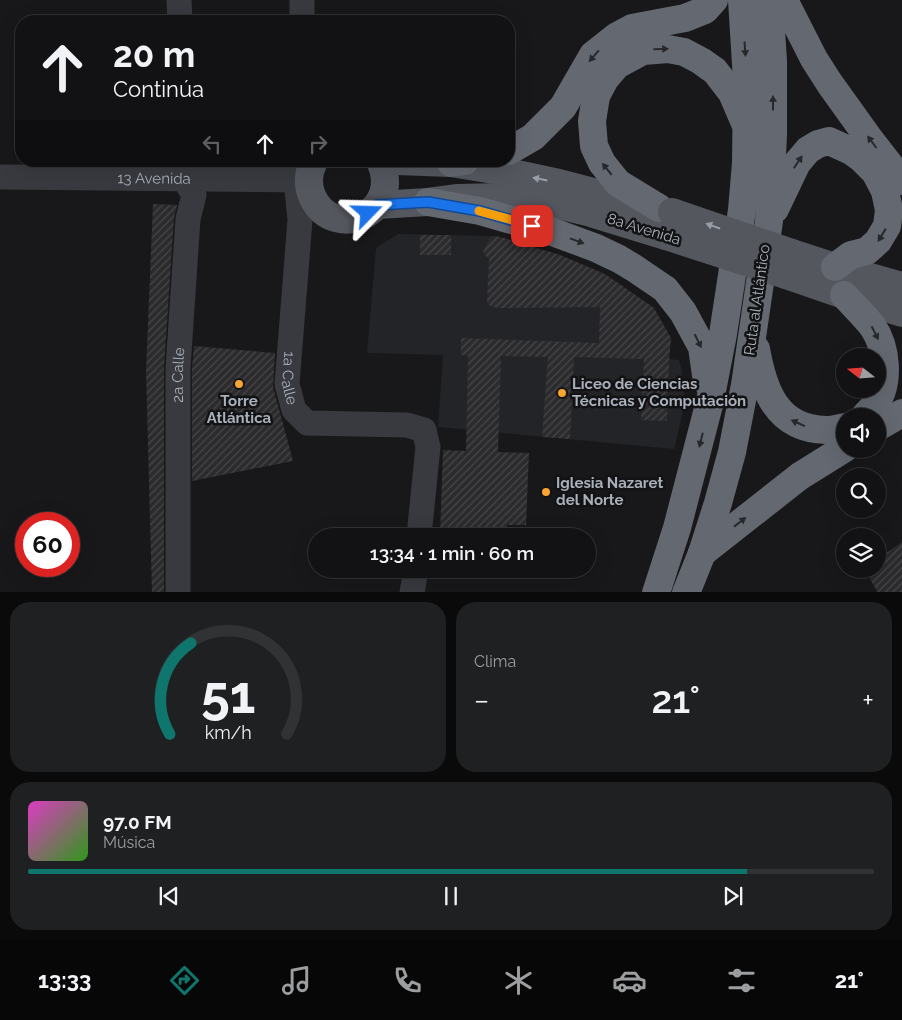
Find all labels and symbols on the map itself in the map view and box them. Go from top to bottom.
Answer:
one-way arrow [742,41,750,57]
one-way arrow [654,45,670,53]
one-way arrow [589,49,600,62]
one-way arrow [769,95,777,111]
one-way arrow [867,136,878,149]
one-way arrow [793,156,803,169]
one-way arrow [601,163,612,176]
street label: 13 Avenida [117,169,191,188]
one-way arrow [532,175,548,183]
position arrow [341,186,393,238]
pin [511,205,553,247]
street label: 8a Avenida [605,209,683,249]
one-way arrow [705,222,720,230]
one-way arrow [878,227,886,242]
one-way arrow [570,237,585,245]
street label: Ruta al Atlántico [740,243,774,357]
one-way arrow [871,325,879,340]
one-way arrow [694,333,702,348]
street label: 2a Calle [169,347,188,403]
north arrow [836,348,886,398]
street label: 1a Calle [277,351,301,407]
place label: Liceo de Ciencias Técnicas y Computación [572,375,746,410]
marker: Torre Atlántica [233,378,245,390]
marker: Liceo de Ciencias Técnicas y Computación [556,387,568,399]
place label: Torre Atlántica [207,392,272,427]
one-way arrow [791,418,805,426]
one-way arrow [697,433,705,448]
place label: Iglesia Nazaret del Norte [556,474,663,509]
marker: Iglesia Nazaret del Norte [540,486,552,498]
speed limit sign: 60 [15,512,80,577]
one-way arrow [733,517,746,528]

